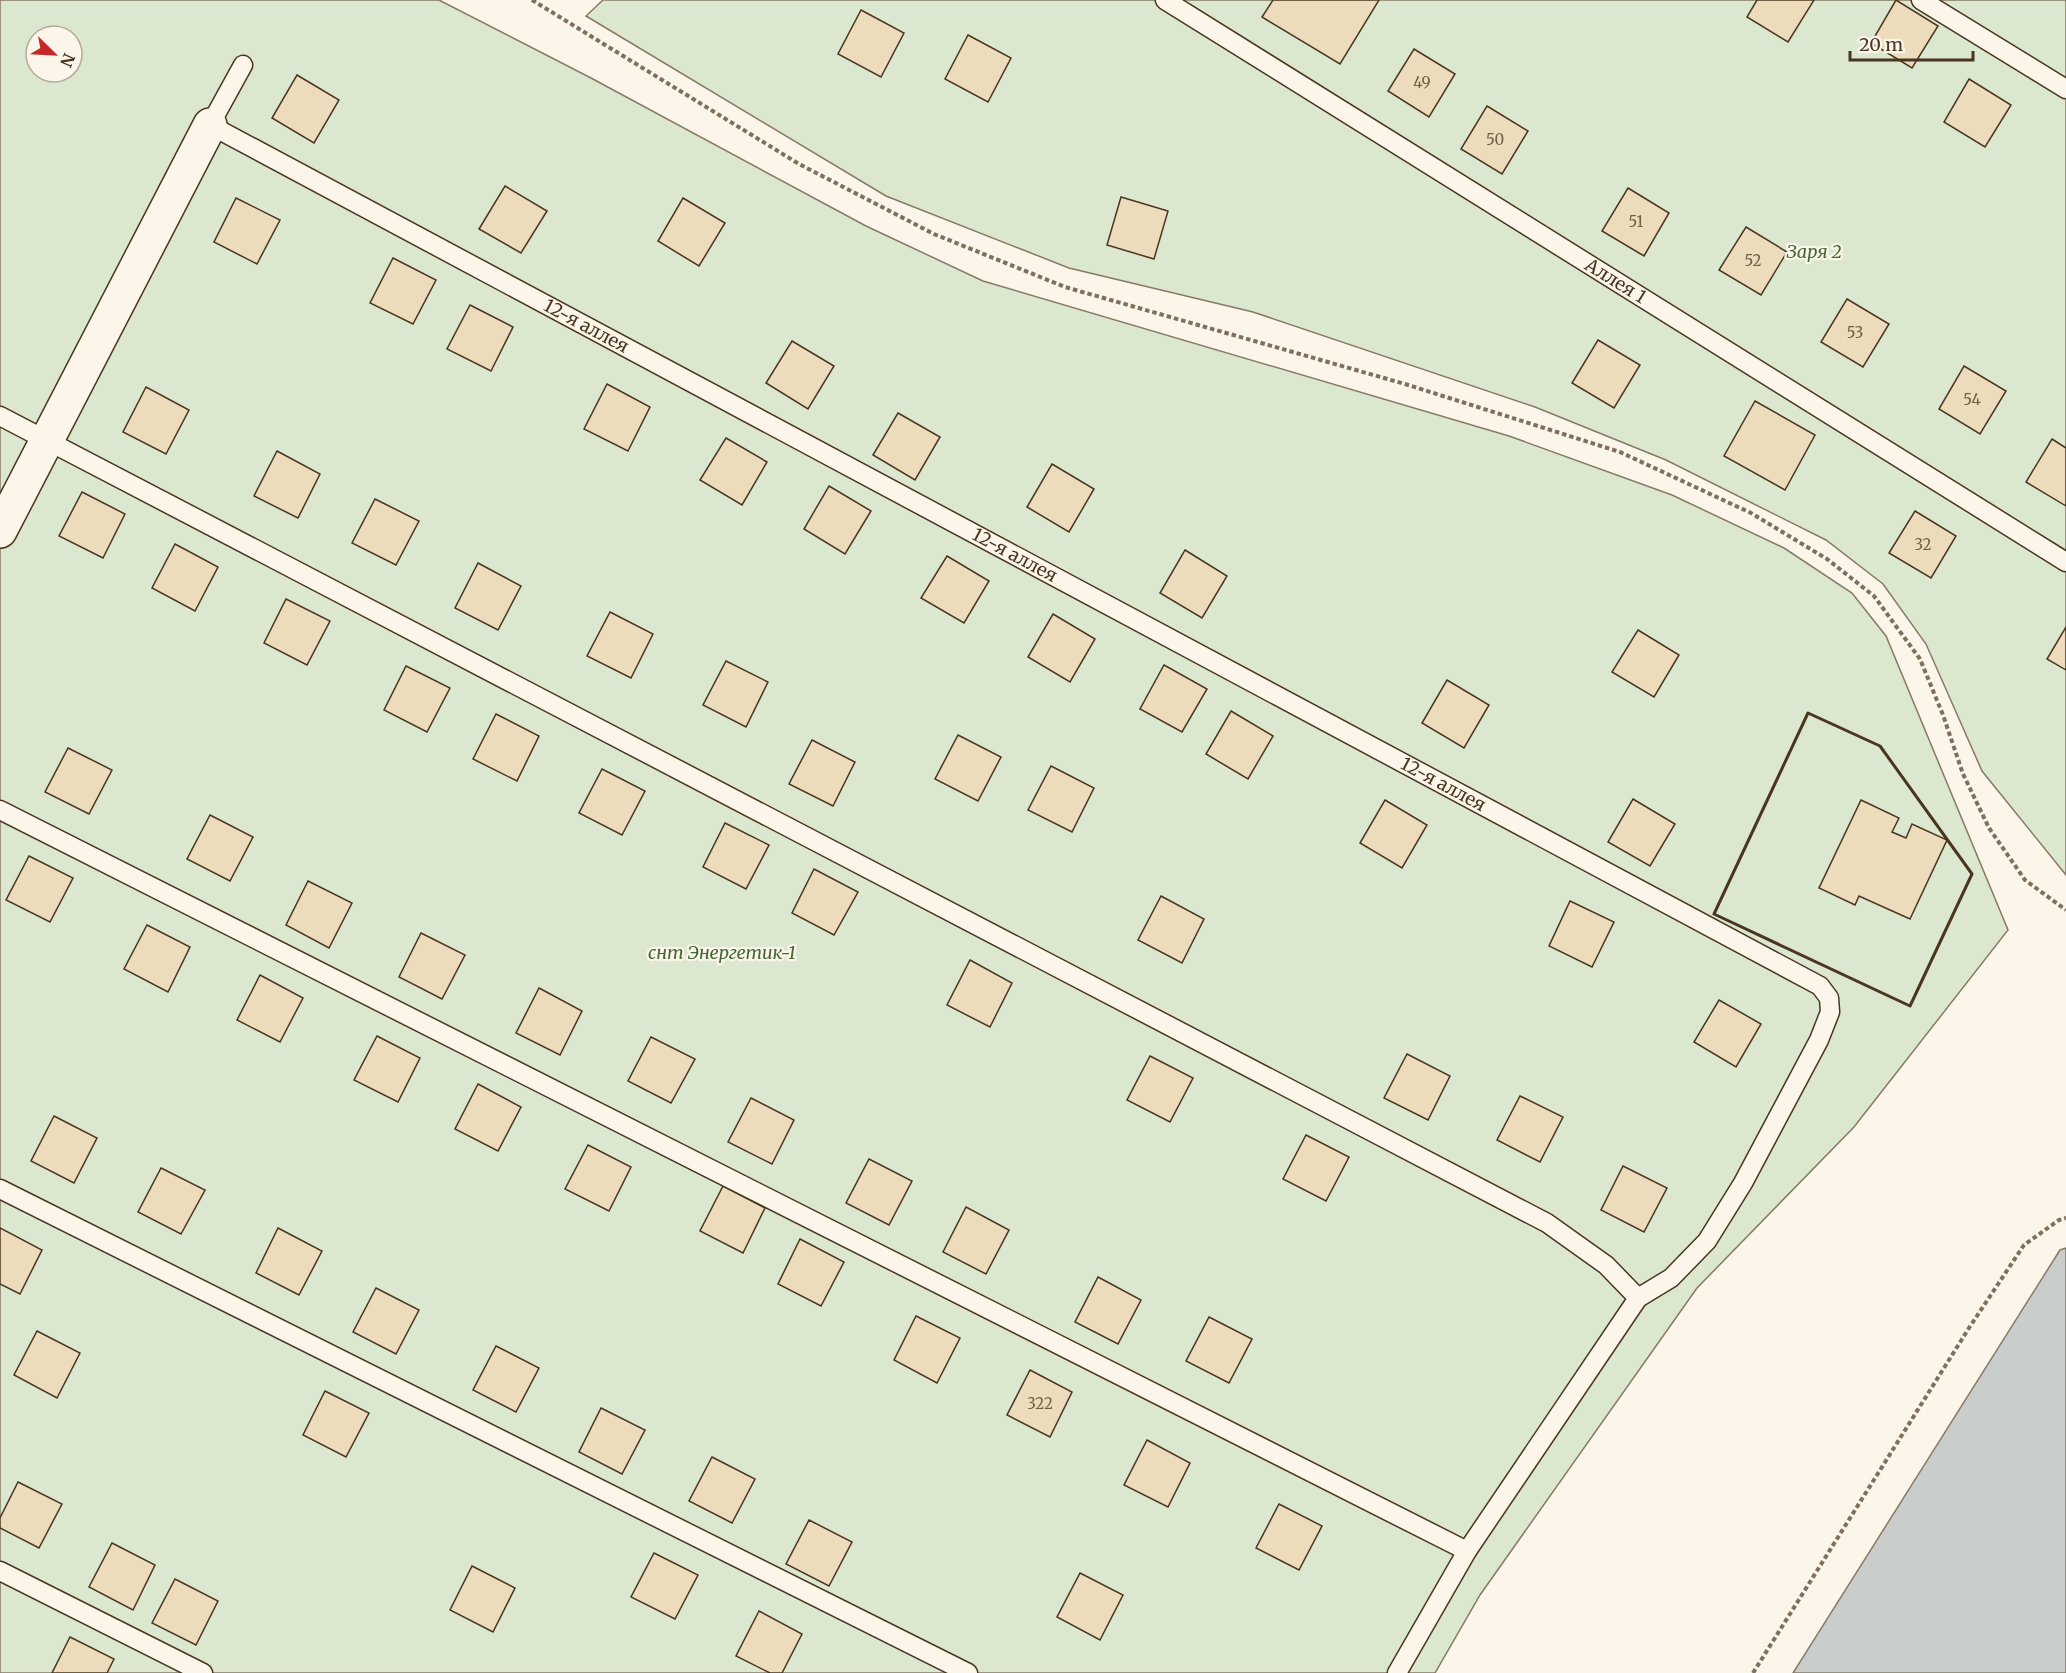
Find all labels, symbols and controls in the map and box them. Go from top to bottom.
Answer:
north arrow [24,24,84,84]
scale bar [1850,24,1973,62]
text: 20 m [1859,33,1903,56]
text: N [56,50,79,70]
house number: 49 [1413,73,1431,92]
house number: 50 [1486,130,1504,149]
house number: 51 [1629,212,1644,231]
park label: Заря 2 [1786,240,1842,263]
house number: 52 [1744,251,1762,270]
street label: Аллея 1 [1580,252,1651,308]
street label: 12-я аллея [540,294,633,358]
house number: 53 [1847,323,1863,342]
house number: 54 [1963,390,1981,409]
street label: 12-я аллея [968,523,1062,587]
house number: 32 [1914,535,1932,554]
street label: 12-я аллея [1397,752,1490,816]
park label: снт Энергетик-1 [648,941,796,964]
house number: 322 [1027,1394,1053,1413]

